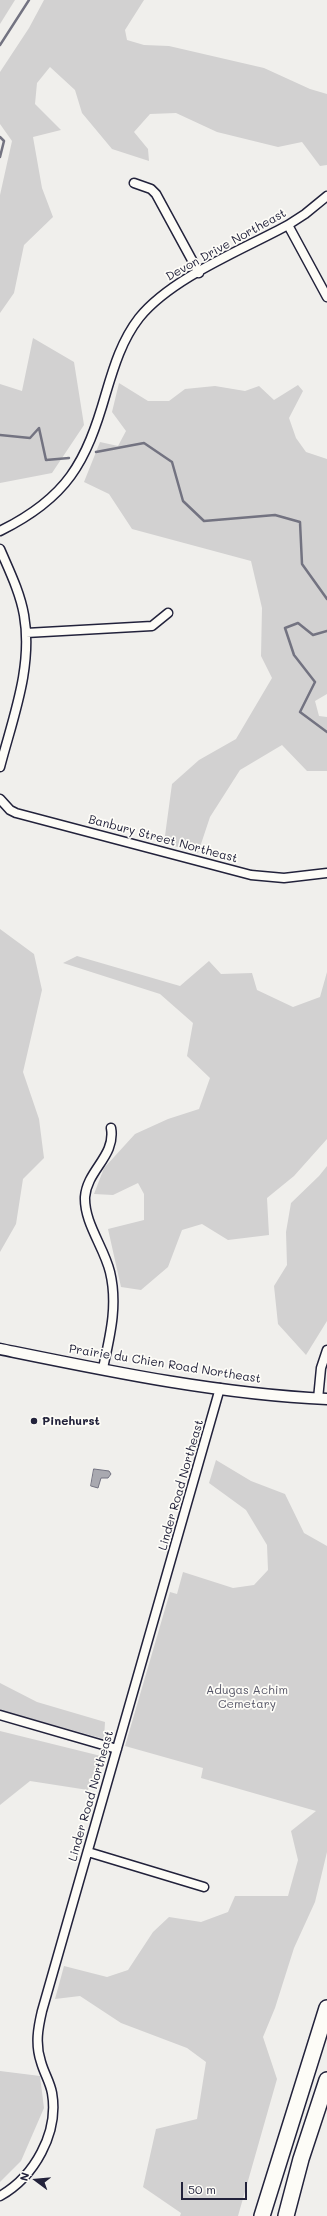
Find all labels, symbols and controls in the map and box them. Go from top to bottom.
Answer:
street label: Devon Drive Northeast [163,206,289,284]
street label: Banbury Street Northeast [87,812,239,866]
street label: Prairie du Chien Road Northeast [68,1342,262,1386]
place label: Pinehurst [42,1414,100,1428]
marker: Pinehurst [29,1416,39,1426]
street label: Linder Road Northeast [155,1418,207,1552]
park label: Adugas Achim Cemetary [206,1683,288,1711]
street label: Linder Road Northeast [65,1729,117,1863]
north arrow [16,2160,56,2200]
text: N [16,2170,32,2183]
scale bar [183,2174,249,2200]
text: 50 m [188,2181,216,2197]

